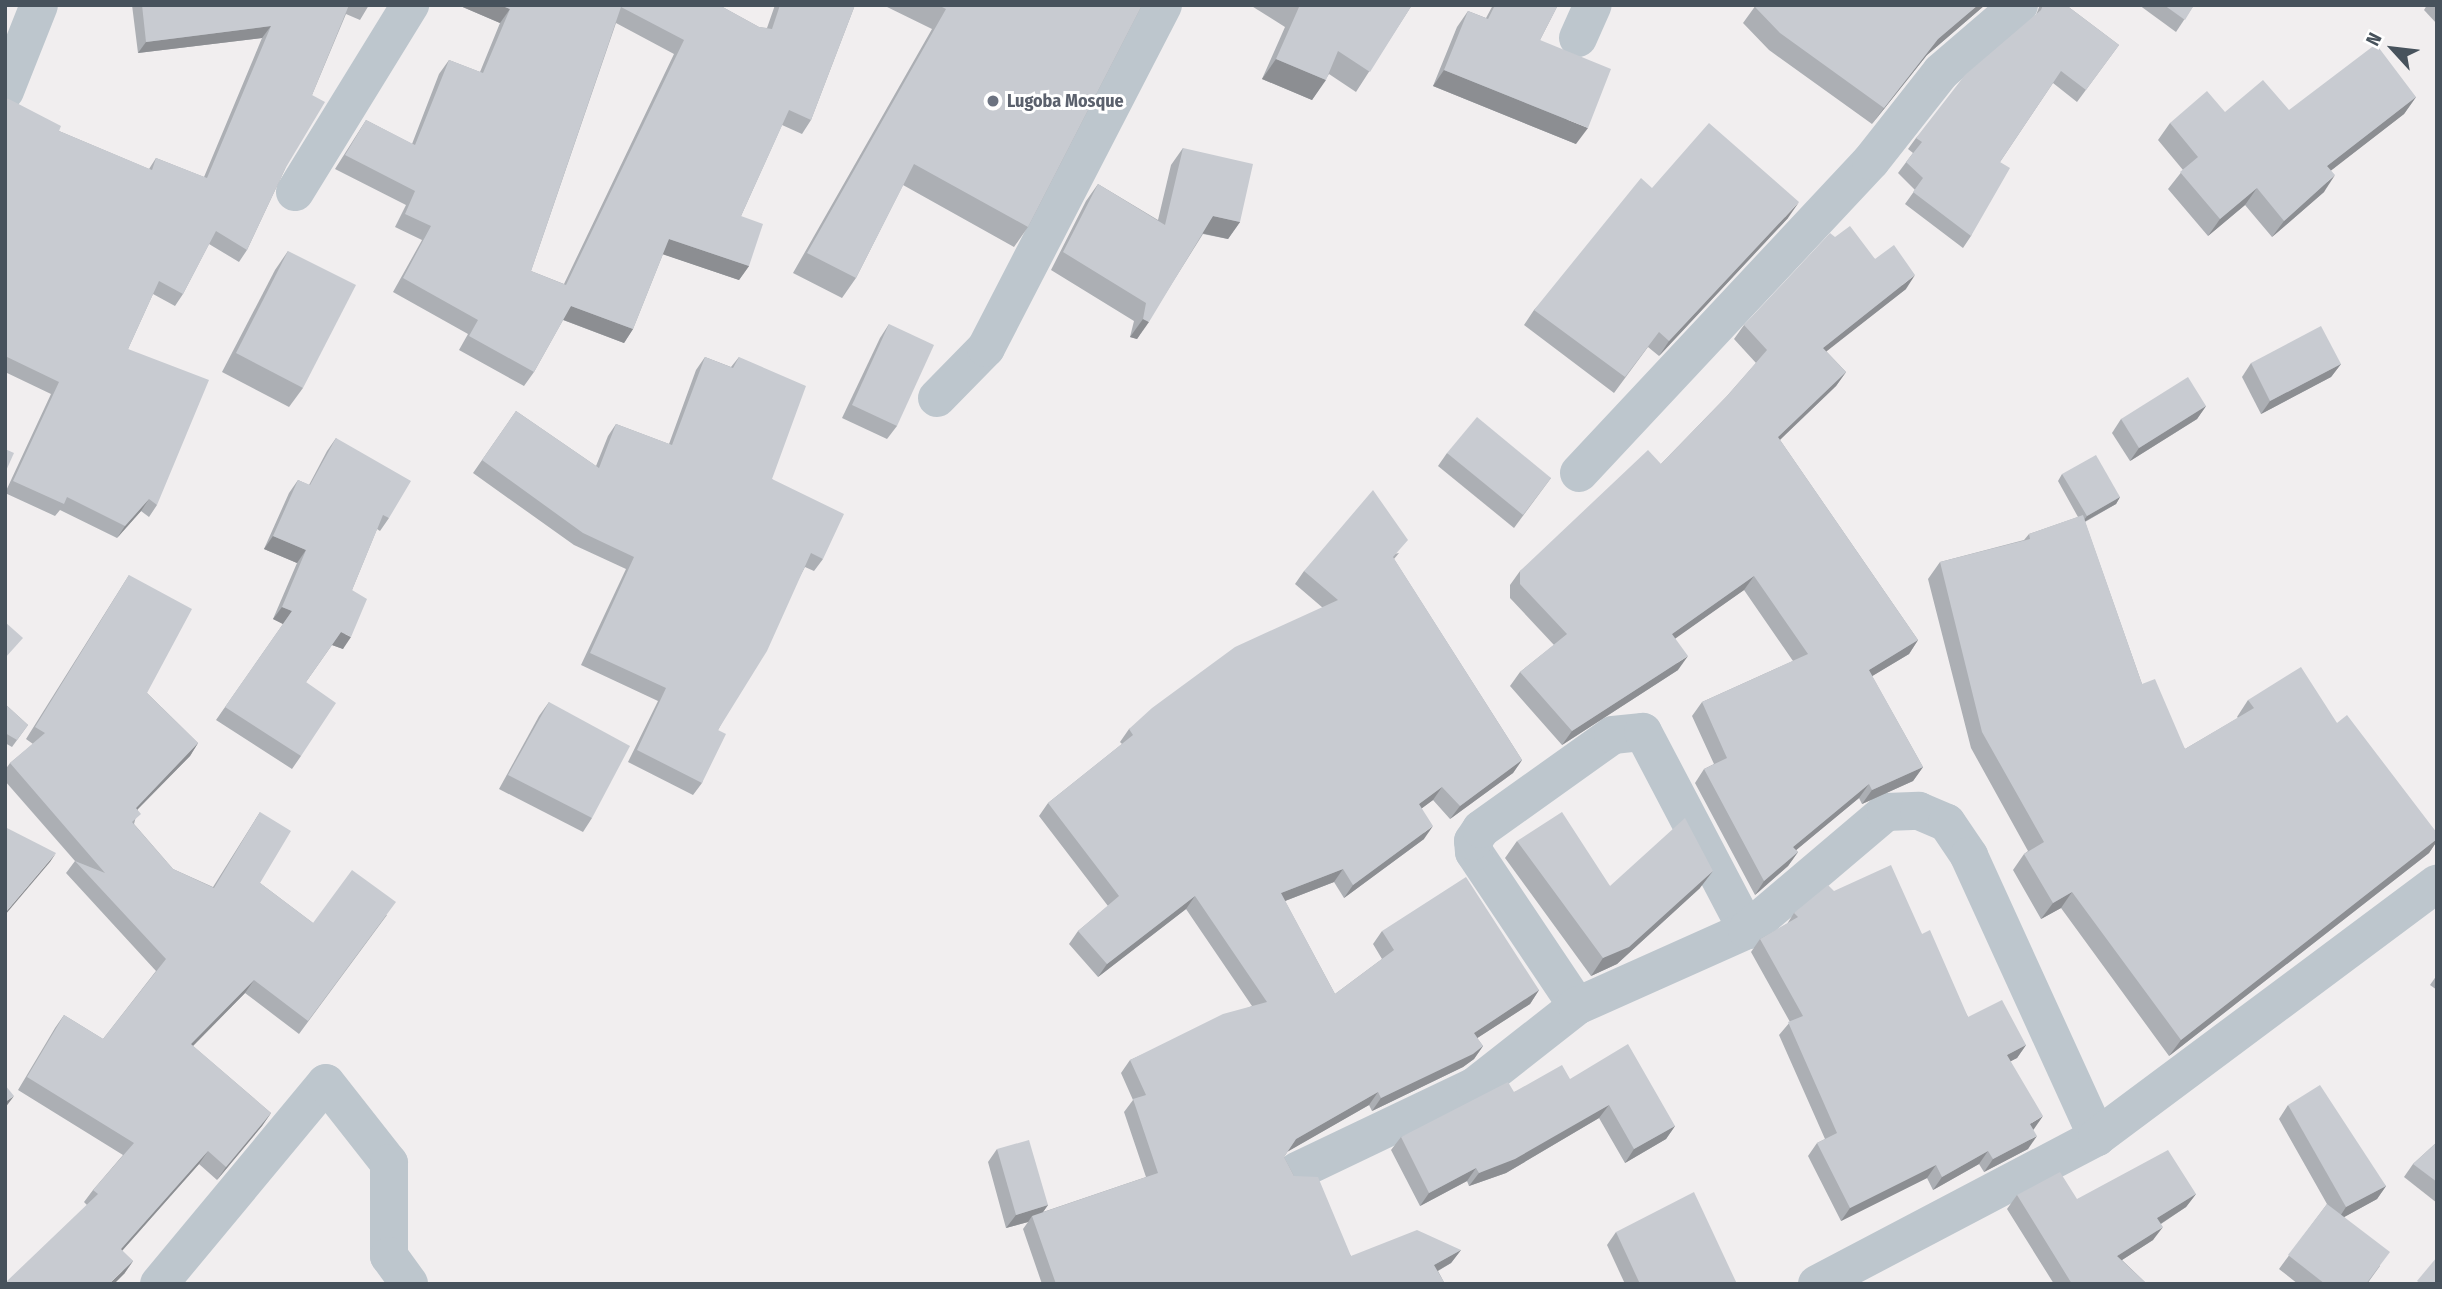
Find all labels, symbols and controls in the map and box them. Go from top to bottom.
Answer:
north arrow [2358,14,2428,84]
text: N [2361,29,2387,50]
place label: Lugoba Mosque [1007,90,1124,112]
marker: Lugoba Mosque [985,93,1001,109]

